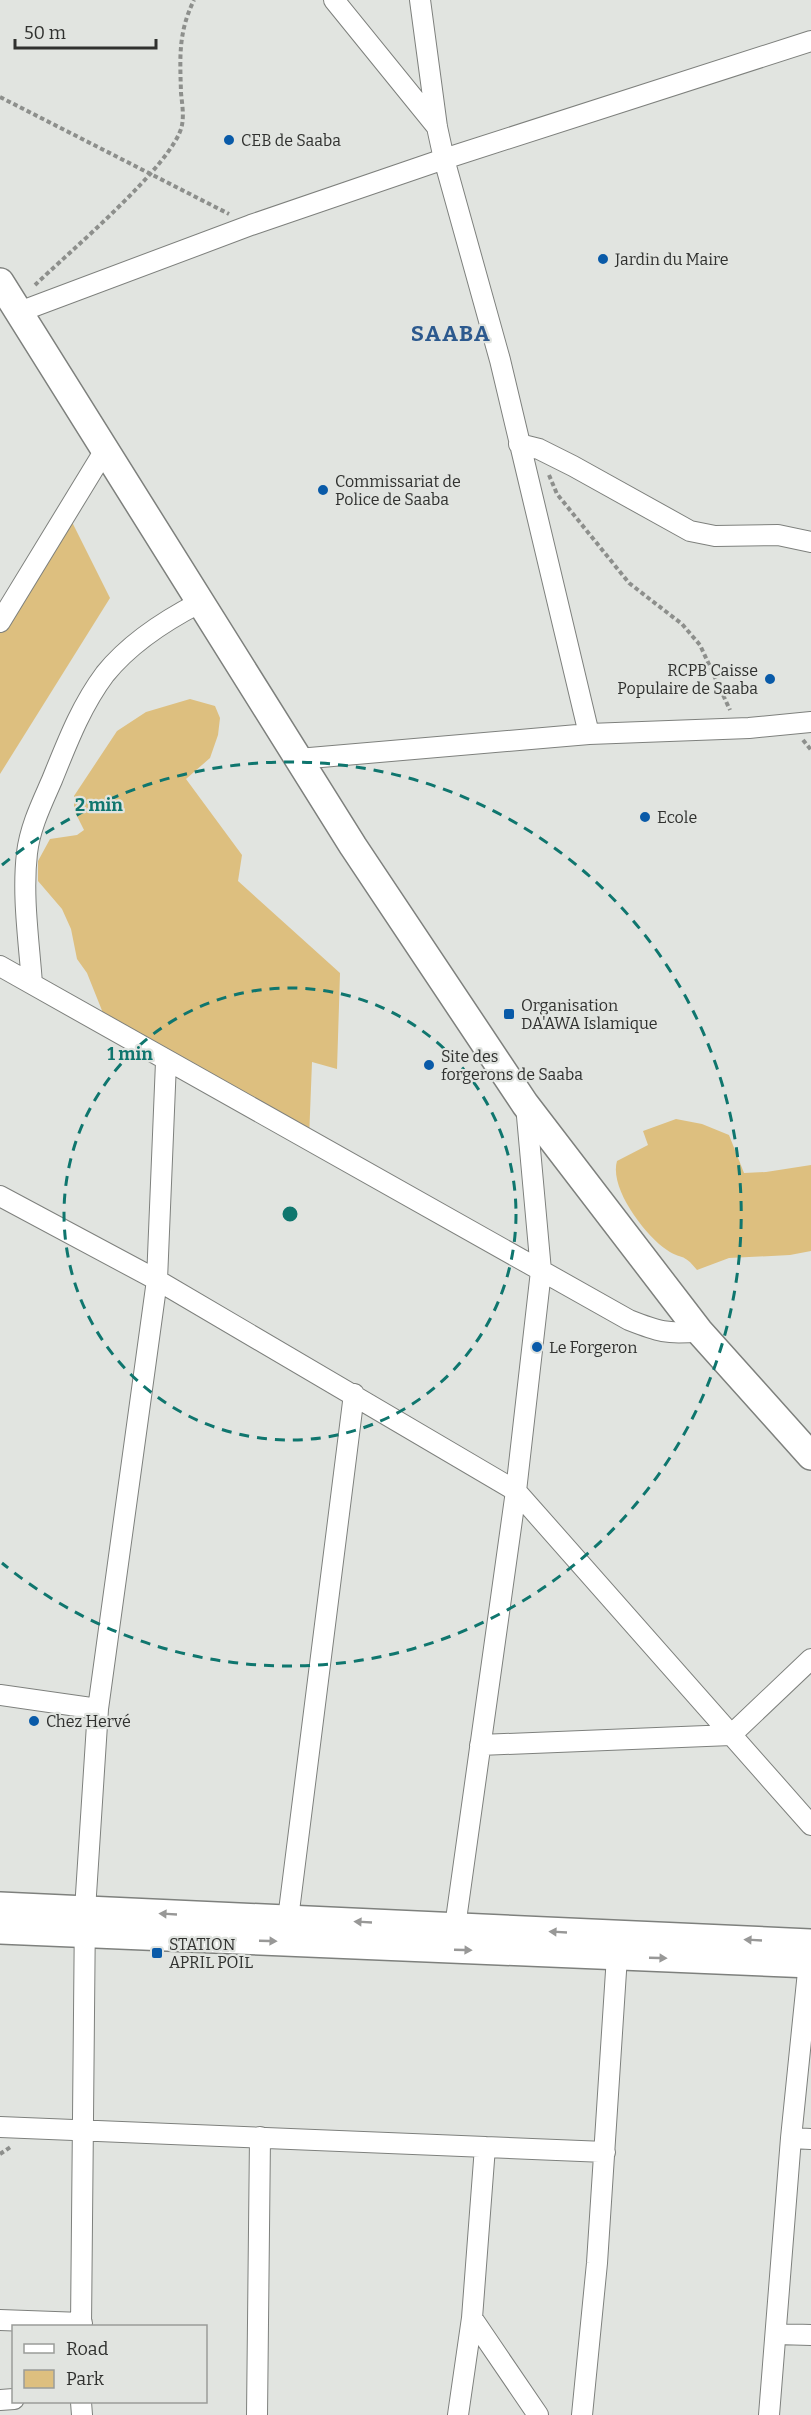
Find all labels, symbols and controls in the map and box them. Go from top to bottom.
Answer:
scale bar [15,12,156,50]
text: 50 m [24,22,66,44]
place label: CEB de Saaba [241,131,341,150]
marker: CEB de Saaba [222,133,236,147]
place label: Jardin du Maire [614,250,729,269]
marker: Jardin du Maire [596,252,610,266]
district label: SAABA [411,320,491,347]
place label: Commissariat de Police de Saaba [335,472,461,509]
marker: Commissariat de Police de Saaba [316,483,330,497]
place label: RCPB Caisse Populaire de Saaba [617,661,758,698]
marker: RCPB Caisse Populaire de Saaba [763,672,777,686]
text: 2 min [75,794,123,816]
place label: Ecole [657,808,697,827]
marker: Ecole [638,810,652,824]
place label: Organisation DA'AWA Islamique [521,996,658,1033]
marker: Organisation DA'AWA Islamique [502,1007,516,1021]
text: 1 min [107,1043,153,1065]
place label: Site des forgerons de Saaba [441,1047,583,1084]
marker: Site des forgerons de Saaba [422,1058,436,1072]
centre of rings [280,1204,300,1224]
place label: Le Forgeron [549,1338,637,1357]
marker: Le Forgeron [530,1340,544,1354]
place label: Chez Hervé [46,1712,131,1731]
marker: Chez Hervé [27,1714,41,1728]
one-way arrow [159,1909,178,1918]
one-way arrow [353,1918,372,1927]
one-way arrow [548,1927,567,1936]
place label: STATION APRIL POIL [169,1935,253,1972]
one-way arrow [743,1936,762,1945]
one-way arrow [259,1937,278,1946]
one-way arrow [454,1945,473,1954]
marker: STATION APRIL POIL [150,1946,164,1960]
one-way arrow [648,1953,667,1963]
legend [12,2325,207,2403]
text: Road [66,2338,109,2360]
text: Park [66,2368,105,2390]

